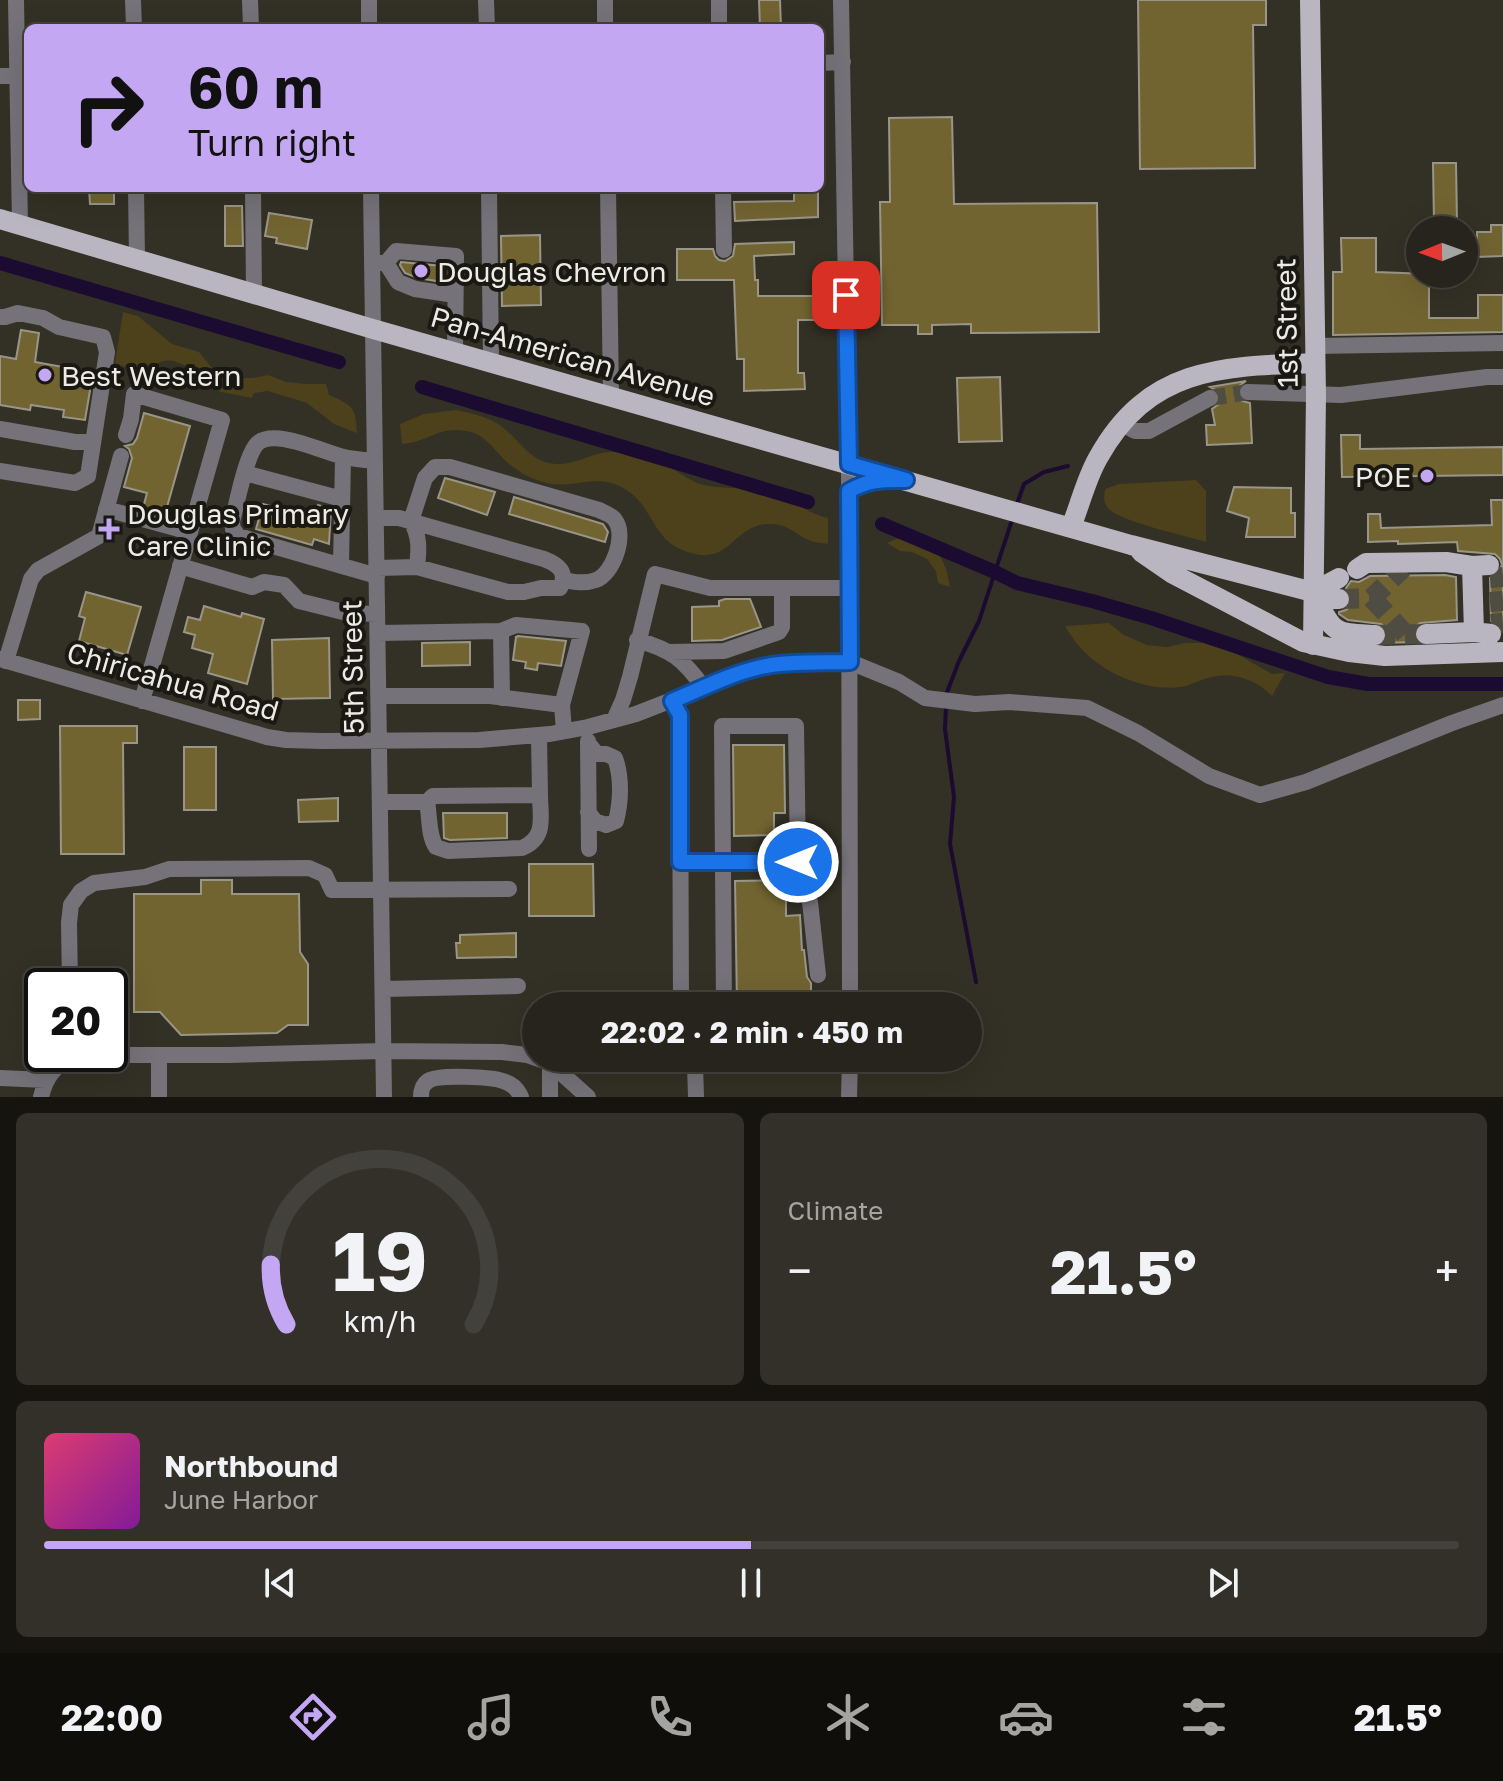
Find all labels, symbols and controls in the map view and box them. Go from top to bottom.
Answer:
text: 60 m [188,53,323,120]
icon: right [56,56,160,160]
text: Turn right [188,121,356,164]
north arrow [1406,216,1478,288]
map controls [1406,216,1478,288]
place label: Douglas Chevron [437,255,666,288]
street label: 1st Street [1268,258,1304,388]
pin [812,261,880,329]
marker: Douglas Chevron [412,262,430,280]
icon: arrive [824,273,868,317]
street label: Pan-American Avenue [427,300,719,412]
place label: Best Western [61,359,241,392]
marker: Best Western [36,366,54,384]
place label: POE [1355,460,1411,493]
marker: POE [1418,467,1436,485]
place label: Douglas Primary Care Clinic [127,497,349,562]
marker: Douglas Primary Care Clinic [98,518,120,540]
street label: 5th Street [334,599,370,735]
street label: Chiricahua Road [63,635,283,727]
position arrow [756,820,840,904]
speed limit sign: 20 [24,968,128,1072]
text: 22:02 · 2 min · 450 m [601,1014,903,1050]
text: Climate [788,1195,883,1226]
text: 19 [332,1209,428,1309]
text: 21.5° [1050,1235,1197,1307]
text: − [788,1244,812,1297]
text: + [1435,1244,1459,1297]
text: km/h [343,1304,416,1338]
text: Northbound [164,1448,338,1484]
text: June Harbor [164,1484,318,1515]
icon: previous [258,1561,302,1605]
icon: pause [729,1561,773,1605]
icon: next [1201,1561,1245,1605]
icon: directions [285,1689,341,1745]
icon: music [463,1689,519,1745]
icon: phone [642,1689,698,1745]
icon: climate [820,1689,876,1745]
icon: car [998,1689,1054,1745]
icon: filters [1176,1689,1232,1745]
text: 22:00 [61,1696,163,1739]
text: 21.5° [1354,1696,1442,1739]

